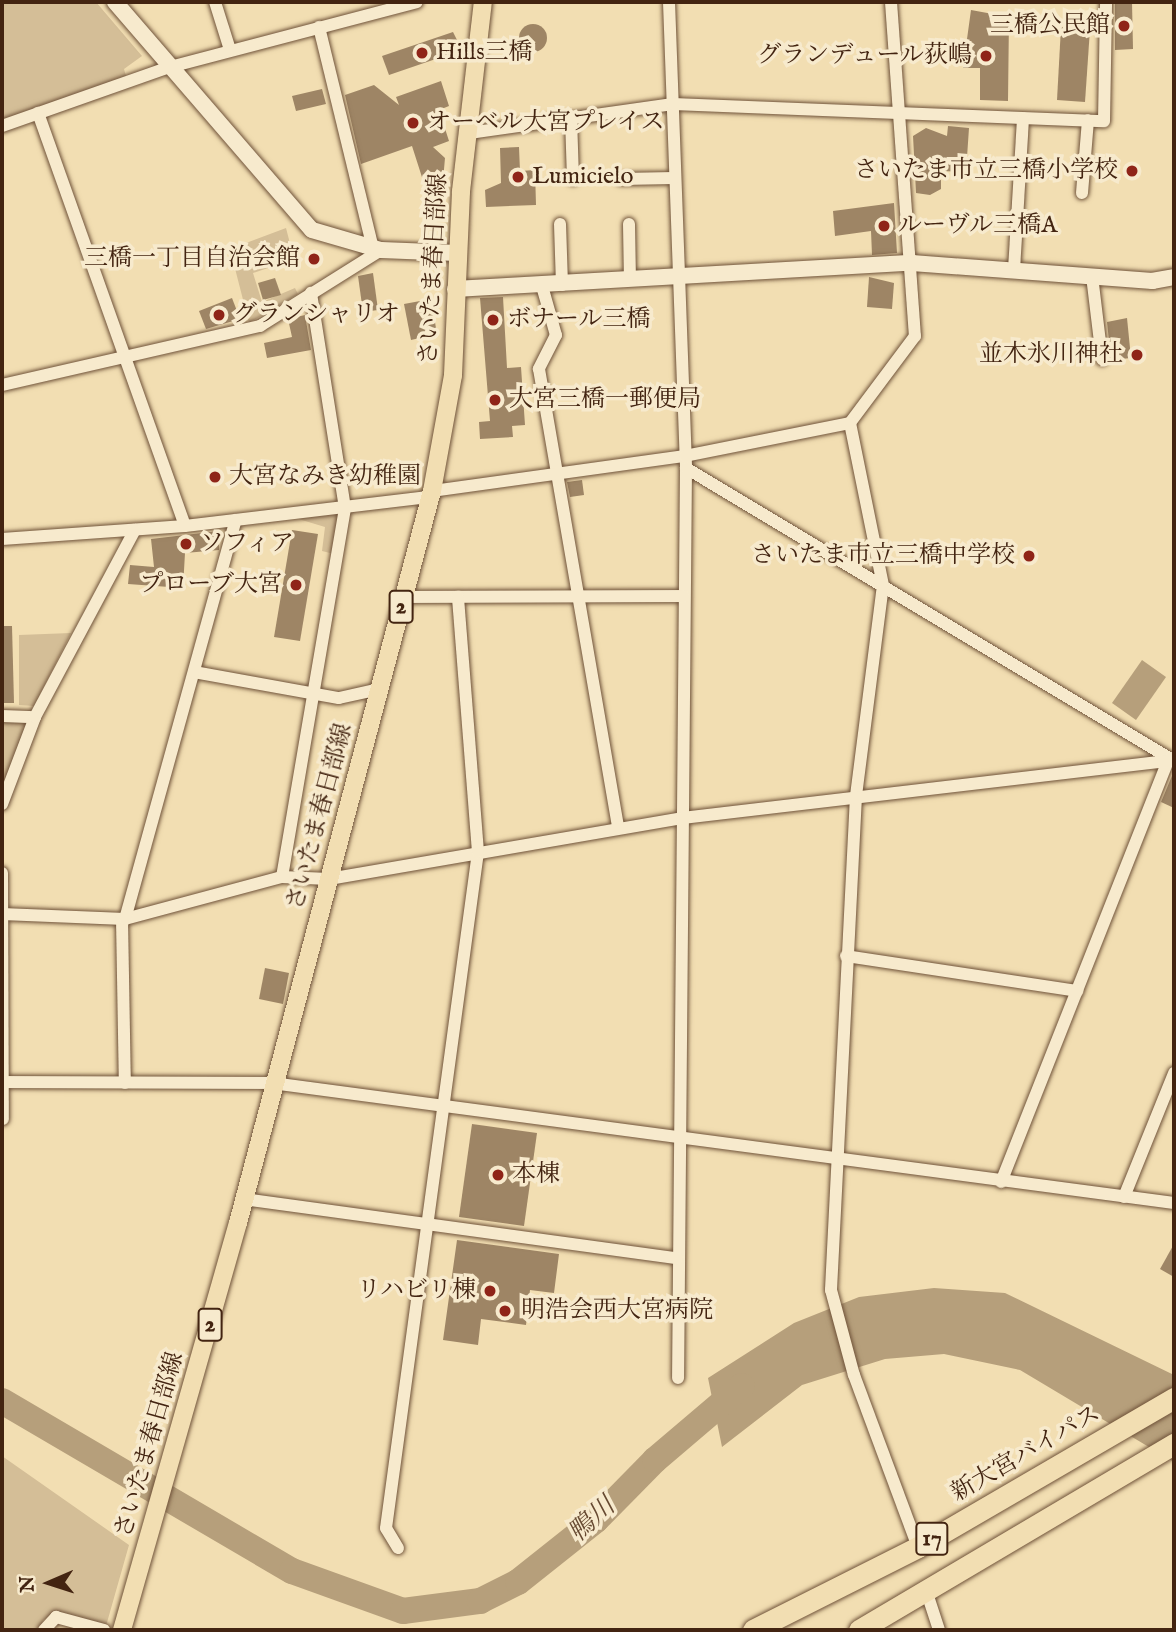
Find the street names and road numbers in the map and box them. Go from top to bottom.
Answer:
street label: さいたま春日部線 [415,172,453,366]
road number: 2 [387,587,415,626]
street label: さいたま春日部線 [281,721,359,913]
road number: 2 [196,1306,224,1344]
street label: さいたま春日部線 [110,1349,190,1541]
street label: 新大宮バイパス [946,1400,1106,1508]
road number: 17 [914,1520,950,1558]

